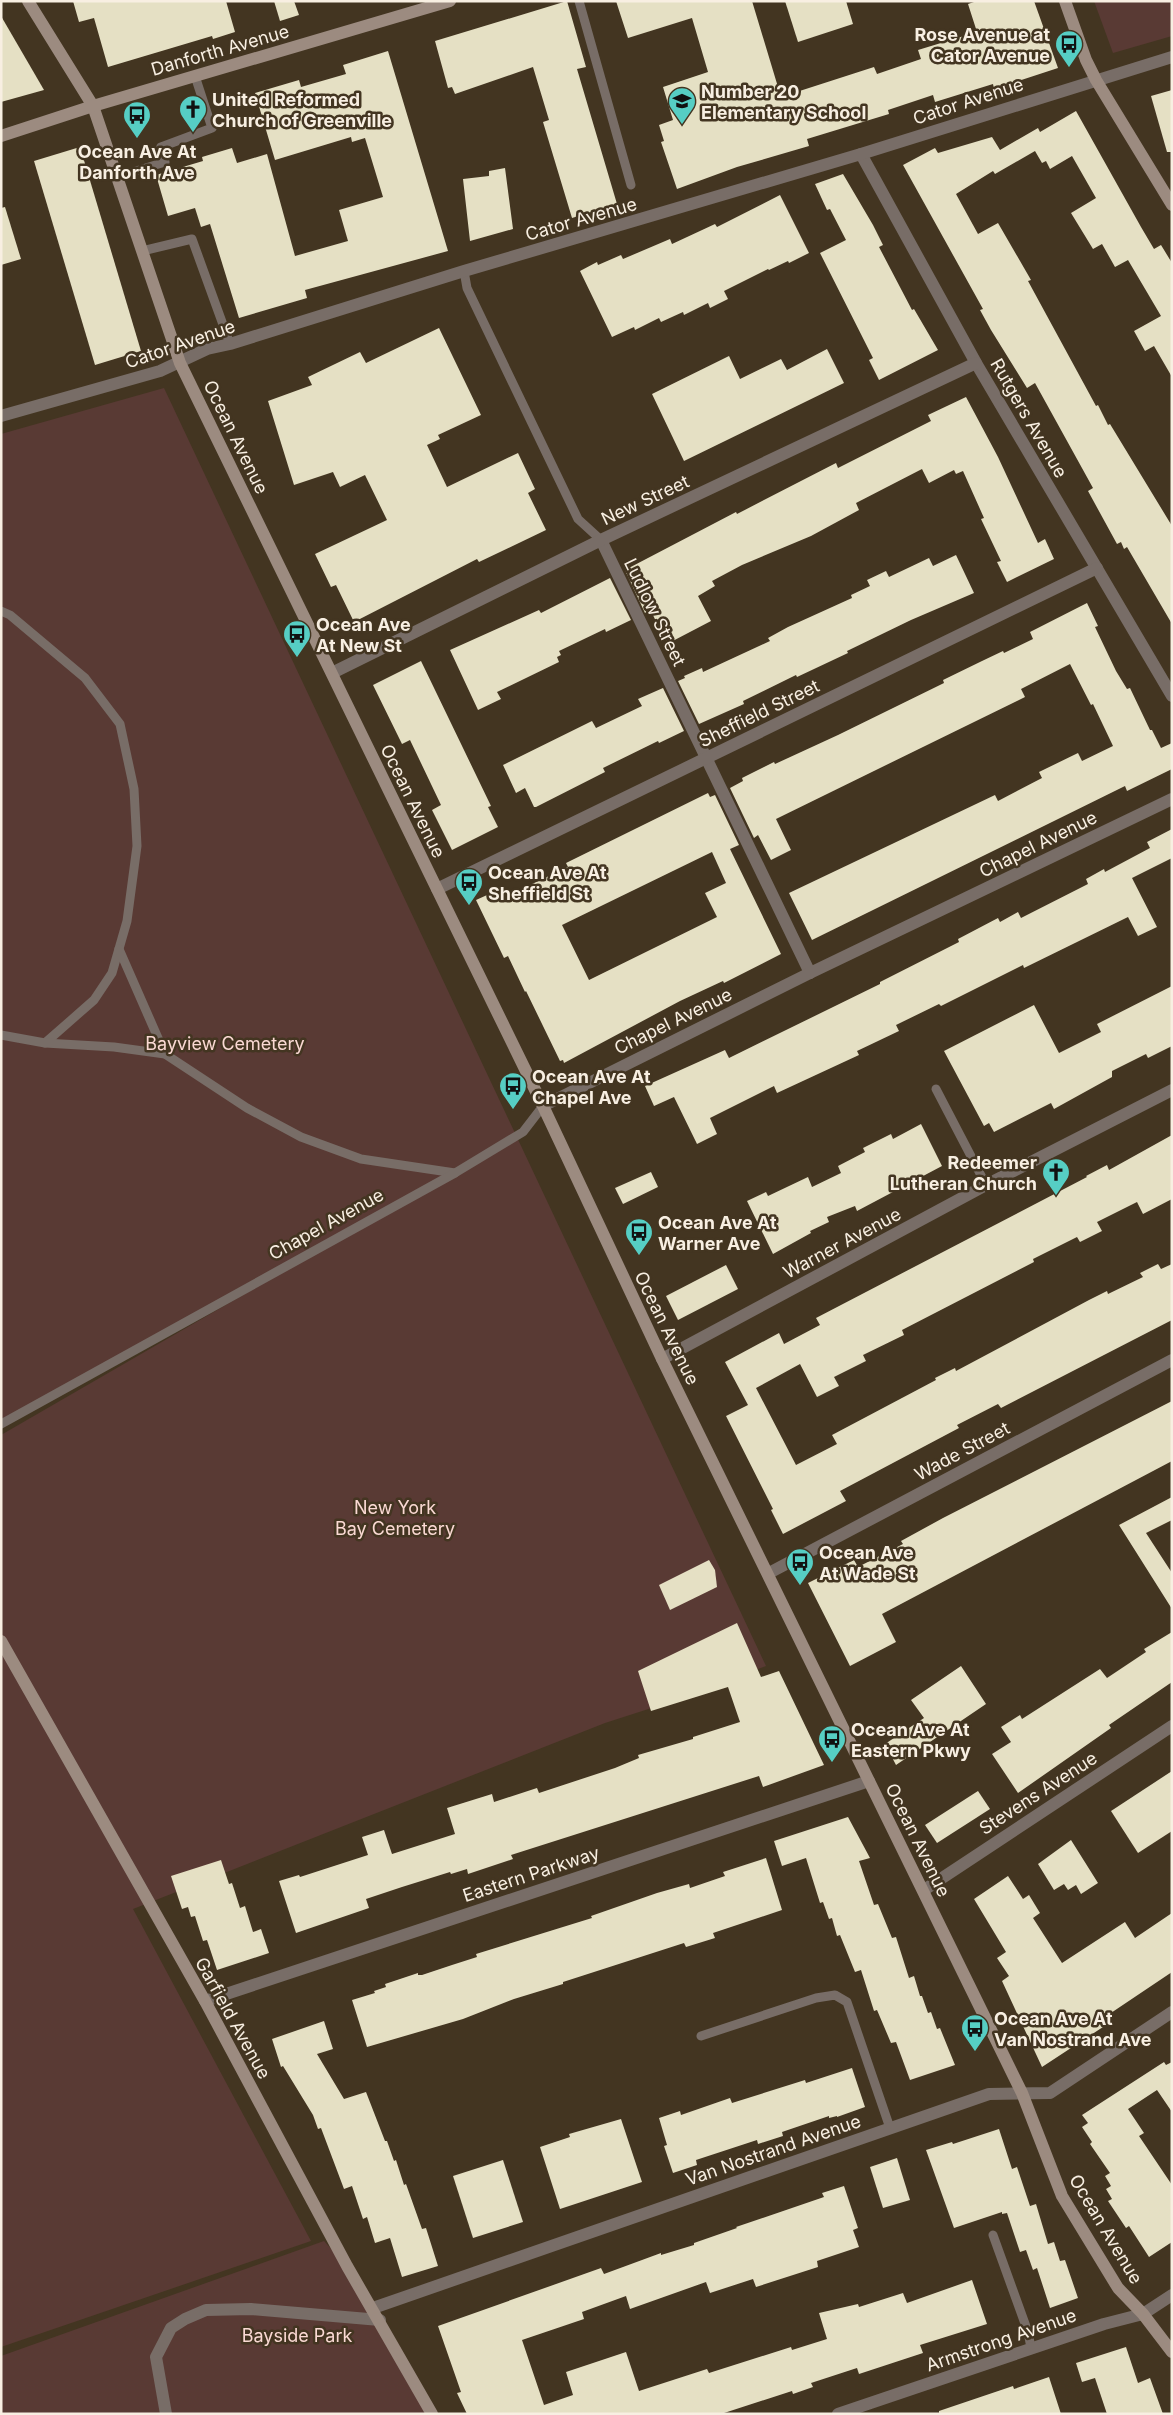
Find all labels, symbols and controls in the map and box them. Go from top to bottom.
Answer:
street label: Danforth Avenue [149,20,291,80]
place label: Rose Avenue at Cator Avenue [914,24,1050,66]
bus stop icon: Rose Avenue at Cator Avenue [1054,29,1084,68]
street label: Cator Avenue [910,73,1026,129]
place label: Number 20 Elementary School [701,81,866,123]
school or university icon: Number 20 Elementary School [667,86,697,125]
place label: United Reformed Church of Greenville [212,89,392,131]
church icon: United Reformed Church of Greenville [178,94,208,133]
bus stop icon: Ocean Ave At Danforth Ave [122,100,152,139]
place label: Ocean Ave At Danforth Ave [78,141,197,183]
street label: Cator Avenue [523,193,639,245]
street label: Cator Avenue [122,315,238,373]
street label: Rutgers Avenue [986,355,1072,481]
street label: Ocean Avenue [199,377,273,497]
street label: New Street [598,471,692,529]
street label: Ludlow Street [620,555,690,669]
place label: Ocean Ave At New St [316,614,411,656]
bus stop icon: Ocean Ave At New St [282,619,312,658]
street label: Sheffield Street [695,675,823,751]
street label: Ocean Avenue [376,741,450,861]
street label: Chapel Avenue [976,806,1100,882]
place label: Ocean Ave At Sheffield St [488,862,607,904]
bus stop icon: Ocean Ave At Sheffield St [454,867,484,906]
street label: Chapel Avenue [611,983,735,1059]
park label: Bayview Cemetery [145,1033,305,1054]
place label: Ocean Ave At Chapel Ave [532,1066,651,1108]
bus stop icon: Ocean Ave At Chapel Ave [498,1071,528,1110]
place label: Redeemer Lutheran Church [890,1152,1037,1194]
church icon: Redeemer Lutheran Church [1041,1157,1071,1196]
street label: Chapel Avenue [265,1184,387,1264]
street label: Warner Avenue [780,1203,904,1283]
place label: Ocean Ave At Warner Ave [658,1212,777,1254]
bus stop icon: Ocean Ave At Warner Ave [624,1217,654,1256]
street label: Ocean Avenue [630,1268,704,1388]
street label: Wade Street [911,1417,1013,1485]
park label: New York Bay Cemetery [335,1497,455,1539]
place label: Ocean Ave At Wade St [819,1542,916,1584]
bus stop icon: Ocean Ave At Wade St [785,1547,815,1586]
place label: Ocean Ave At Eastern Pkwy [851,1719,971,1761]
bus stop icon: Ocean Ave At Eastern Pkwy [817,1724,847,1763]
street label: Stevens Avenue [975,1747,1101,1839]
street label: Ocean Avenue [881,1780,955,1900]
street label: Eastern Parkway [460,1842,602,1906]
street label: Garfield Avenue [191,1954,275,2082]
place label: Ocean Ave At Van Nostrand Ave [994,2008,1152,2050]
bus stop icon: Ocean Ave At Van Nostrand Ave [960,2013,990,2052]
street label: Van Nostrand Avenue [683,2110,863,2190]
street label: Ocean Avenue [1065,2171,1147,2287]
street label: Armstrong Avenue [923,2304,1079,2376]
park label: Bayside Park [242,2325,352,2346]

